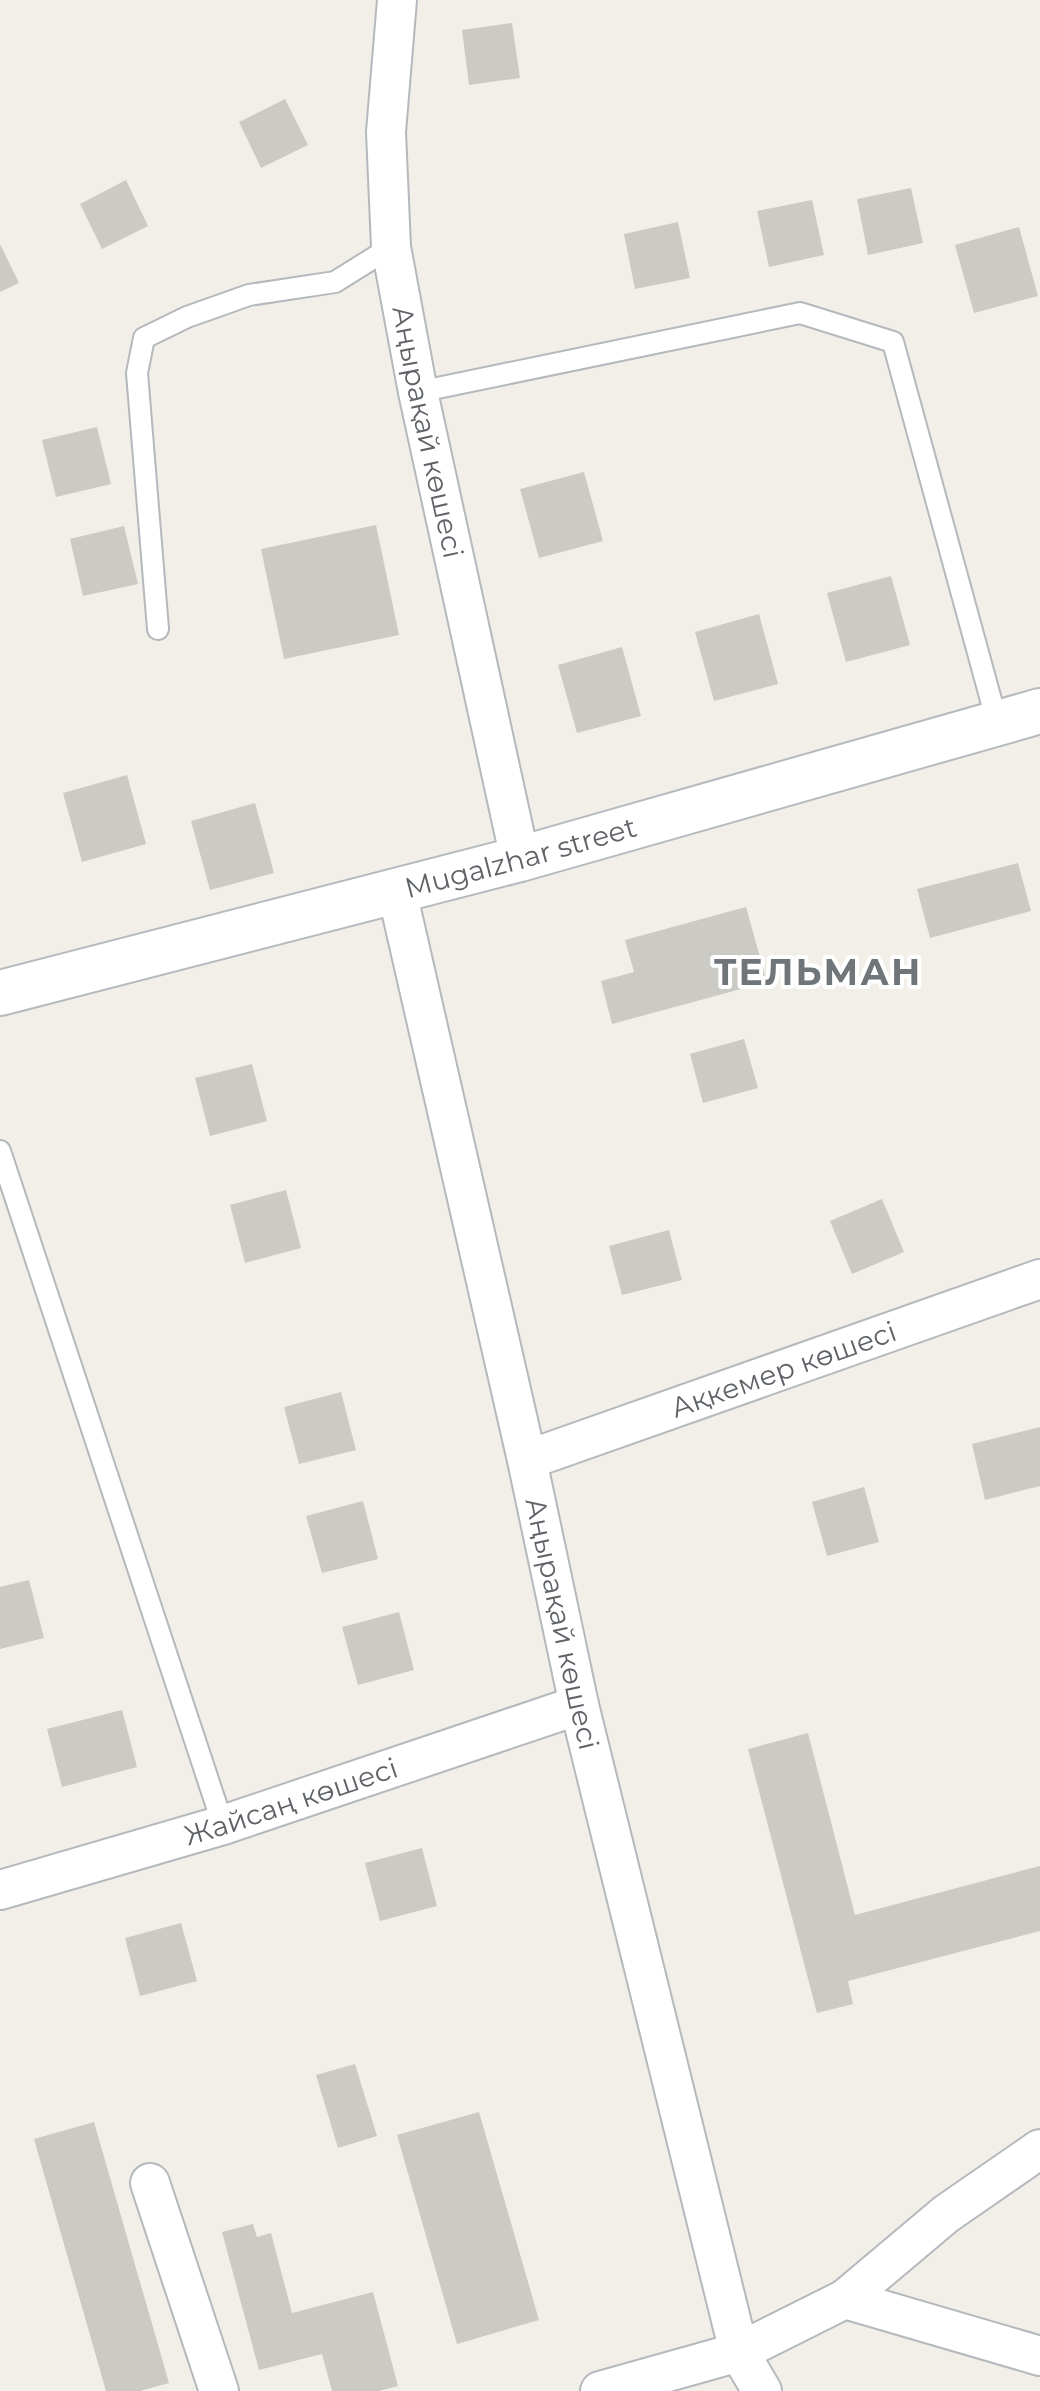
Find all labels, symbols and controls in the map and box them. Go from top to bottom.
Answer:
street label: Аңырақай көшесі [385,303,471,561]
street label: Mugalzhar street [401,810,640,905]
district label: ТЕЛЬМАН [714,950,922,994]
street label: Ақкемер көшесі [666,1314,901,1425]
street label: Аңырақай көшесі [518,1494,606,1753]
street label: Жайсаң көшесі [180,1750,402,1852]

